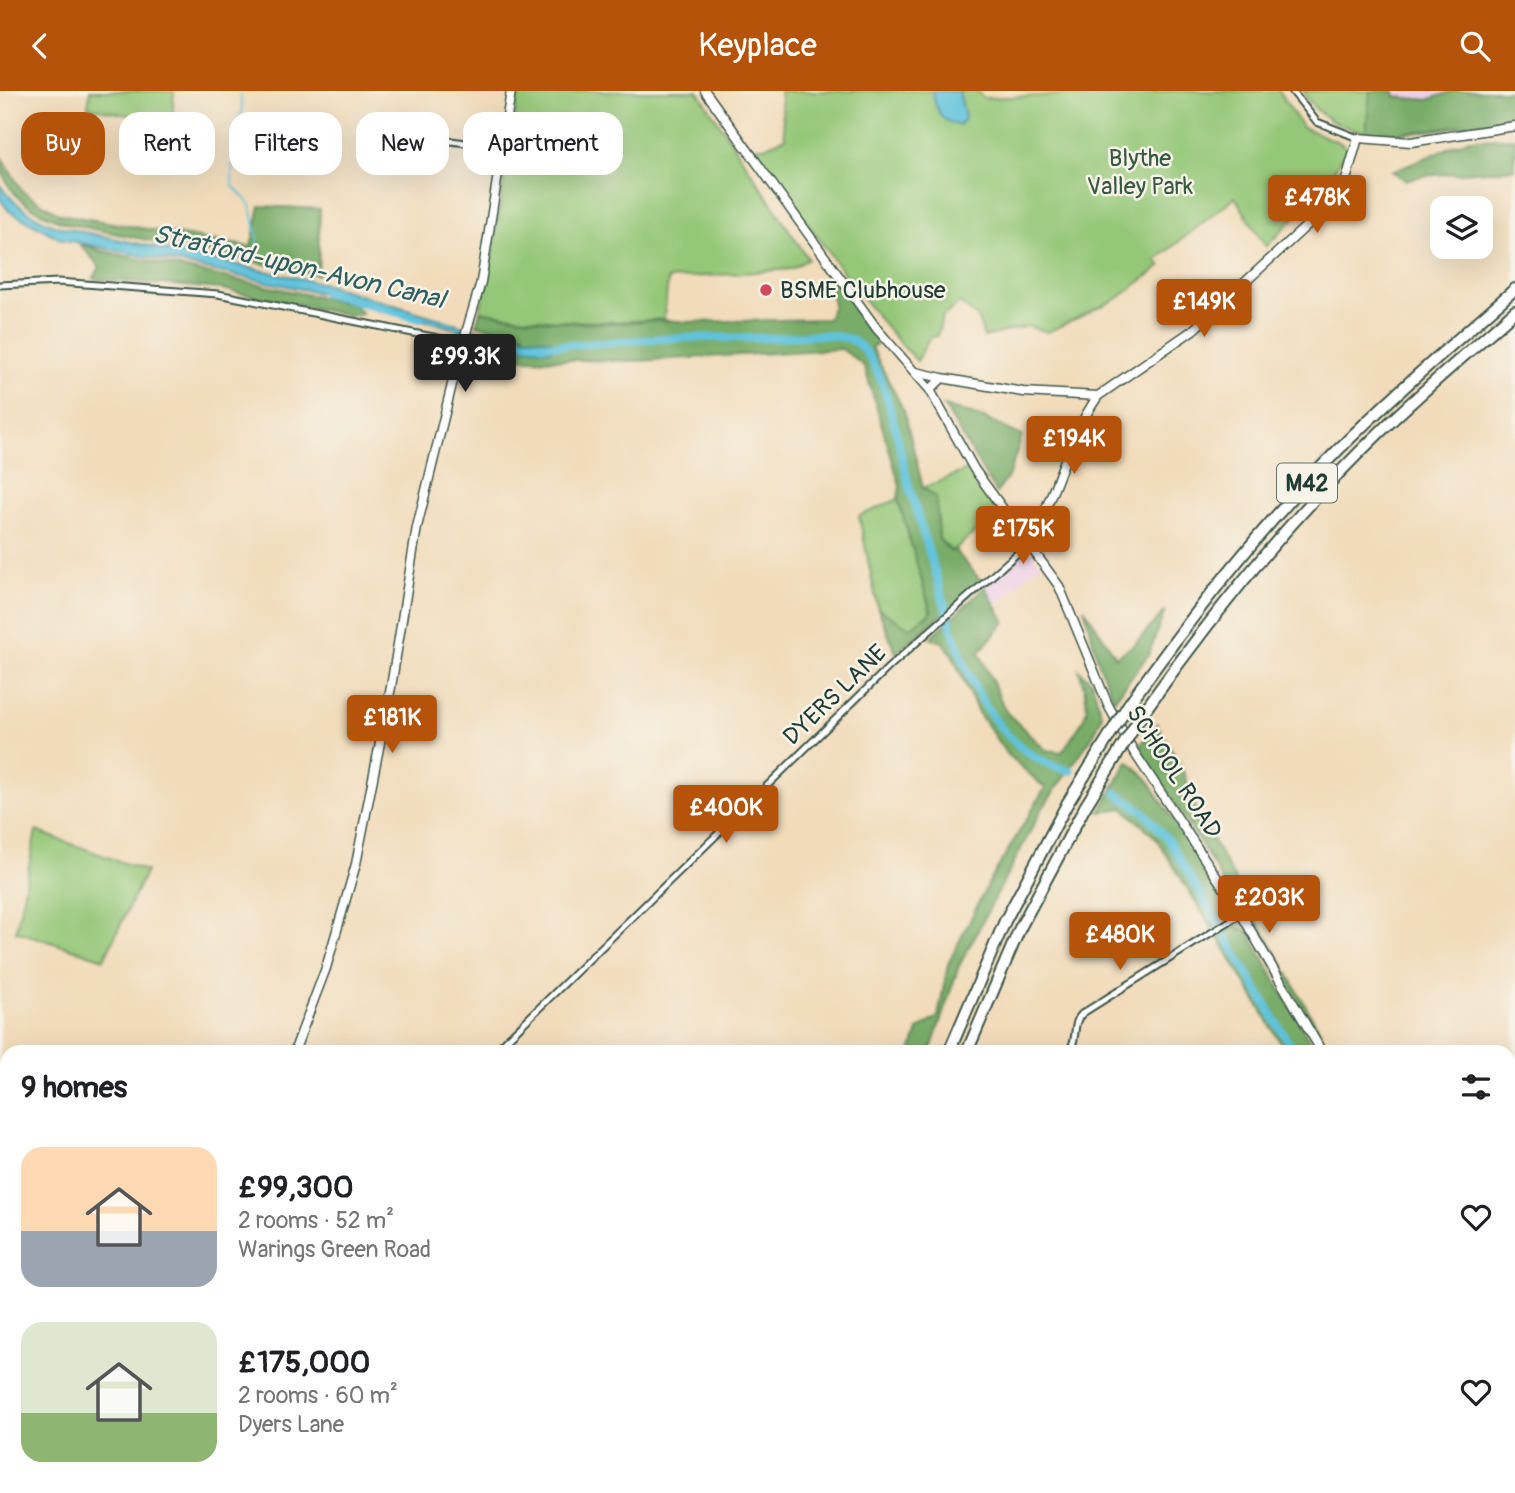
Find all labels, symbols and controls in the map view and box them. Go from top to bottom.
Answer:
text: Keyplace [698,26,817,66]
icon: back [21,27,59,65]
icon: search [1456,27,1494,65]
chip: Buy [21,112,105,175]
chip: Rent [119,112,215,175]
chip: Filters [229,112,342,175]
chip: New [356,112,449,175]
chip: Apartment [463,112,623,175]
park label: Blythe Valley Park [1087,144,1193,201]
pin: £478K [1268,176,1366,235]
text: £478K [1284,183,1350,212]
map controls [1430,196,1493,259]
button: layers [1430,196,1493,259]
water label: Stratford-upon-Avon Canal [150,218,451,317]
place label: BSME Clubhouse [780,276,946,305]
pin: £149K [1155,279,1253,339]
marker: BSME Clubhouse [758,282,774,298]
text: £149K [1173,287,1235,316]
pin: £99.3K [408,335,522,394]
text: £99.3K [430,342,500,371]
pin: £194K [1025,417,1123,476]
text: £194K [1043,424,1105,453]
road number: M42 [1277,463,1337,503]
pin: £175K [974,507,1072,566]
text: £175K [992,514,1054,543]
street label: DYERS LANE [777,639,893,751]
pin: £181K [343,695,441,755]
street label: SCHOOL ROAD [1120,700,1228,844]
text: £181K [363,703,421,732]
pin: £400K [677,785,775,845]
text: £400K [689,793,763,822]
pin: £203K [1220,875,1318,935]
text: £203K [1234,883,1304,912]
pin: £480K [1071,913,1169,972]
text: £480K [1085,920,1155,949]
icon: filters [1457,1068,1495,1106]
text: 9 homes [21,1069,127,1106]
text: £99,300 [238,1169,354,1206]
icon: home [77,1175,161,1259]
icon: heart [1457,1198,1495,1236]
text: 2 rooms · 52 m² [238,1206,394,1235]
text: Warings Green Road [238,1235,431,1264]
text: £175,000 [238,1344,370,1381]
icon: home [77,1350,161,1434]
icon: heart [1457,1373,1495,1411]
text: 2 rooms · 60 m² [238,1381,398,1410]
text: Dyers Lane [238,1410,344,1439]

